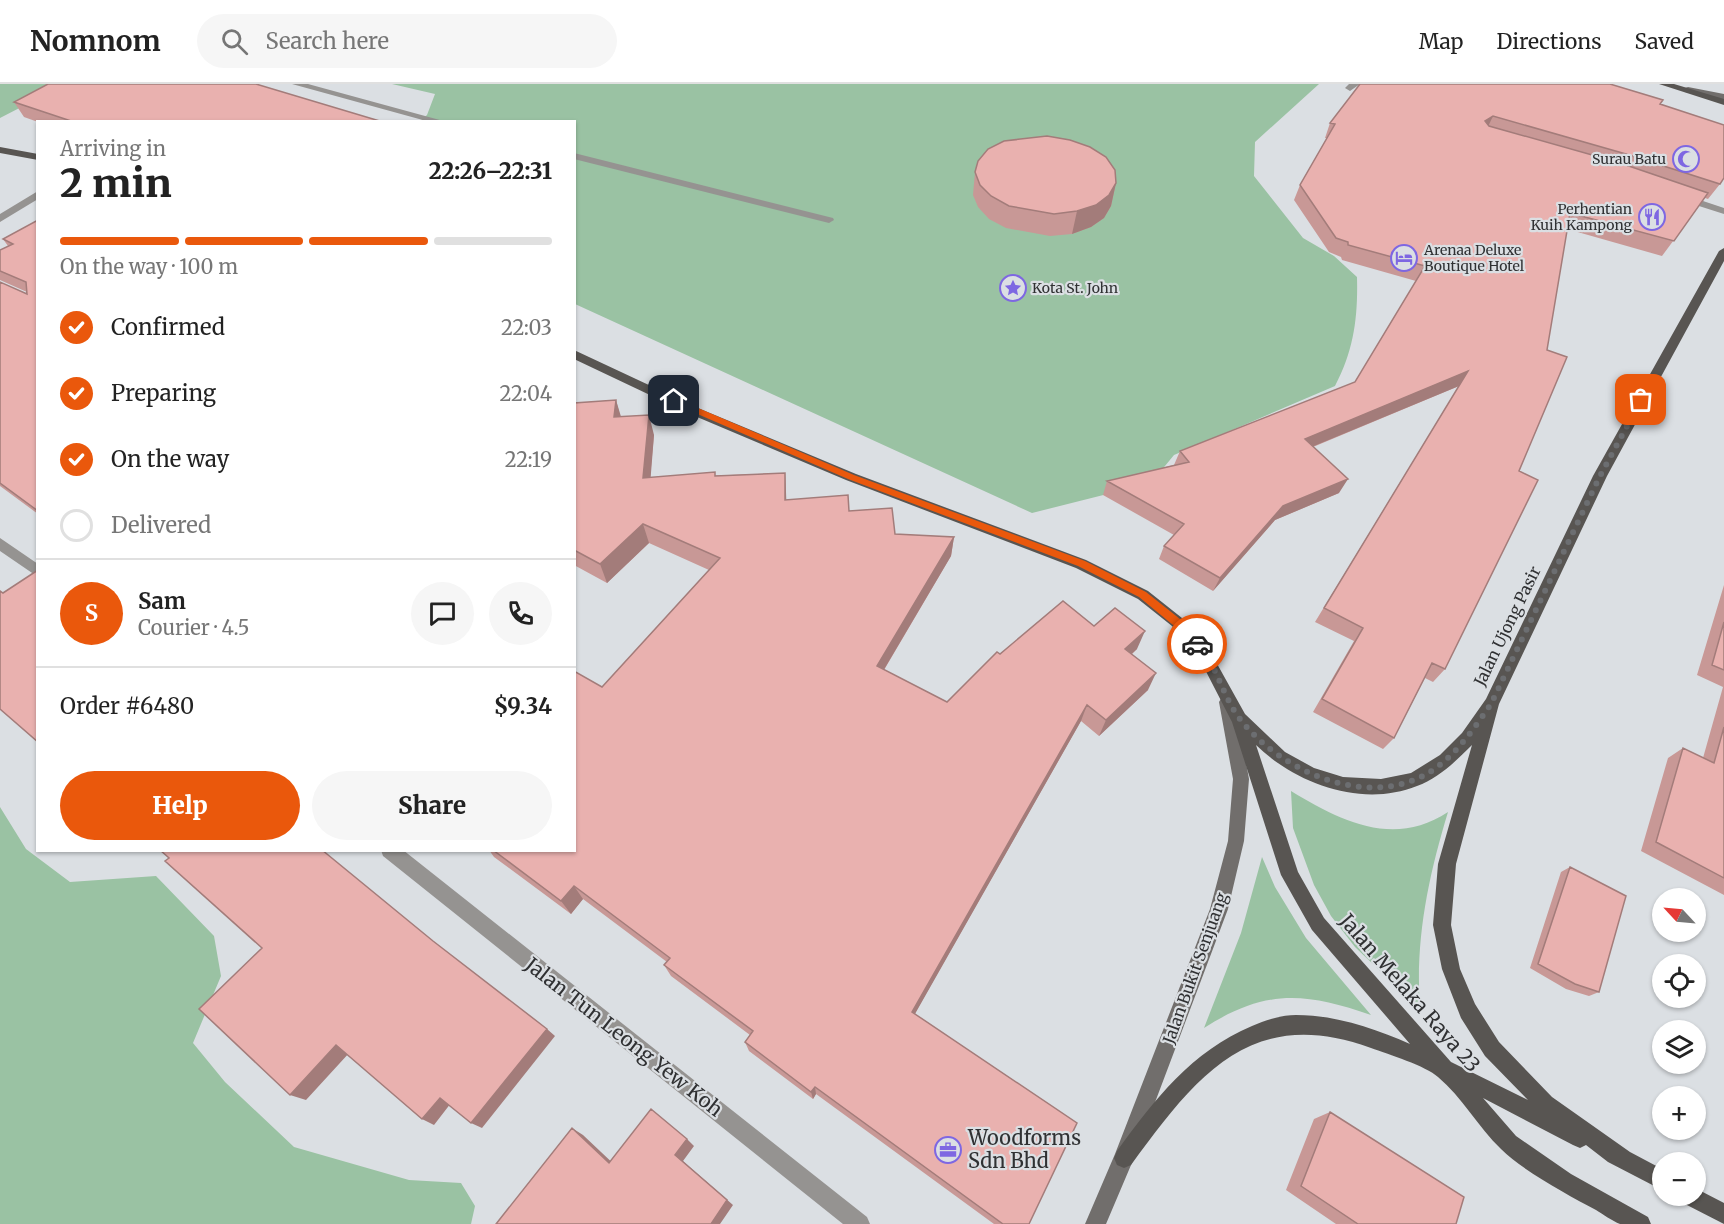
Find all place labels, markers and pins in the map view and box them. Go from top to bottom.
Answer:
mosque icon: Surau Batu [1671,144,1701,174]
place label: Surau Batu [1592,150,1666,168]
place label: Perhentian Kuih Kampong [1531,200,1633,234]
restaurant icon: Perhentian Kuih Kampong [1637,202,1667,232]
place label: Arenaa Deluxe Boutique Hotel [1423,241,1525,275]
hotel icon: Arenaa Deluxe Boutique Hotel [1389,243,1419,273]
place icon: Kota St. John [998,273,1028,303]
place label: Kota St. John [1032,279,1118,297]
pin [1615,374,1666,425]
pin [648,375,699,426]
place label: Woodforms Sdn Bhd [967,1125,1081,1173]
office icon: Woodforms Sdn Bhd [933,1135,963,1165]

